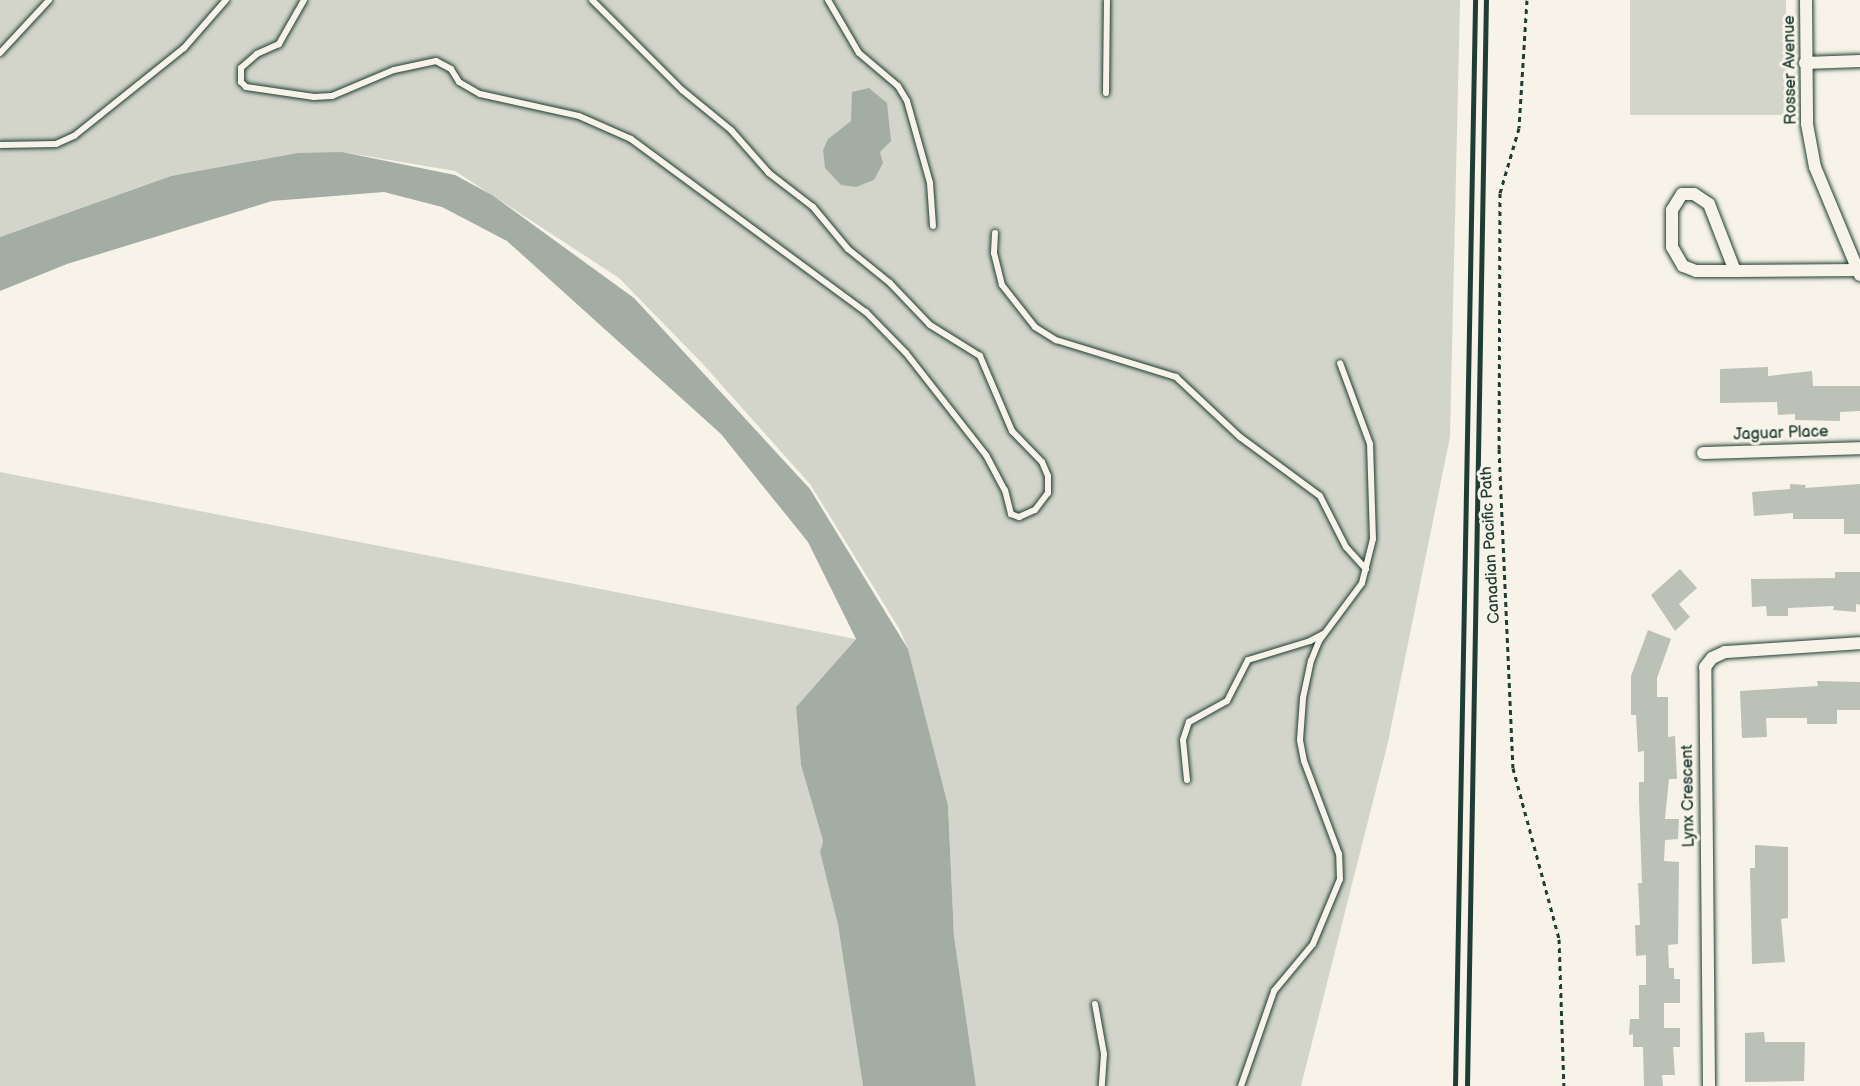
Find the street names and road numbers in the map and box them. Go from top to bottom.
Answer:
street label: Rosser Avenue [1780,15,1802,125]
street label: Jaguar Place [1733,423,1829,445]
street label: Canadian Pacific Path [1477,466,1505,624]
street label: Lynx Crescent [1679,744,1699,848]

